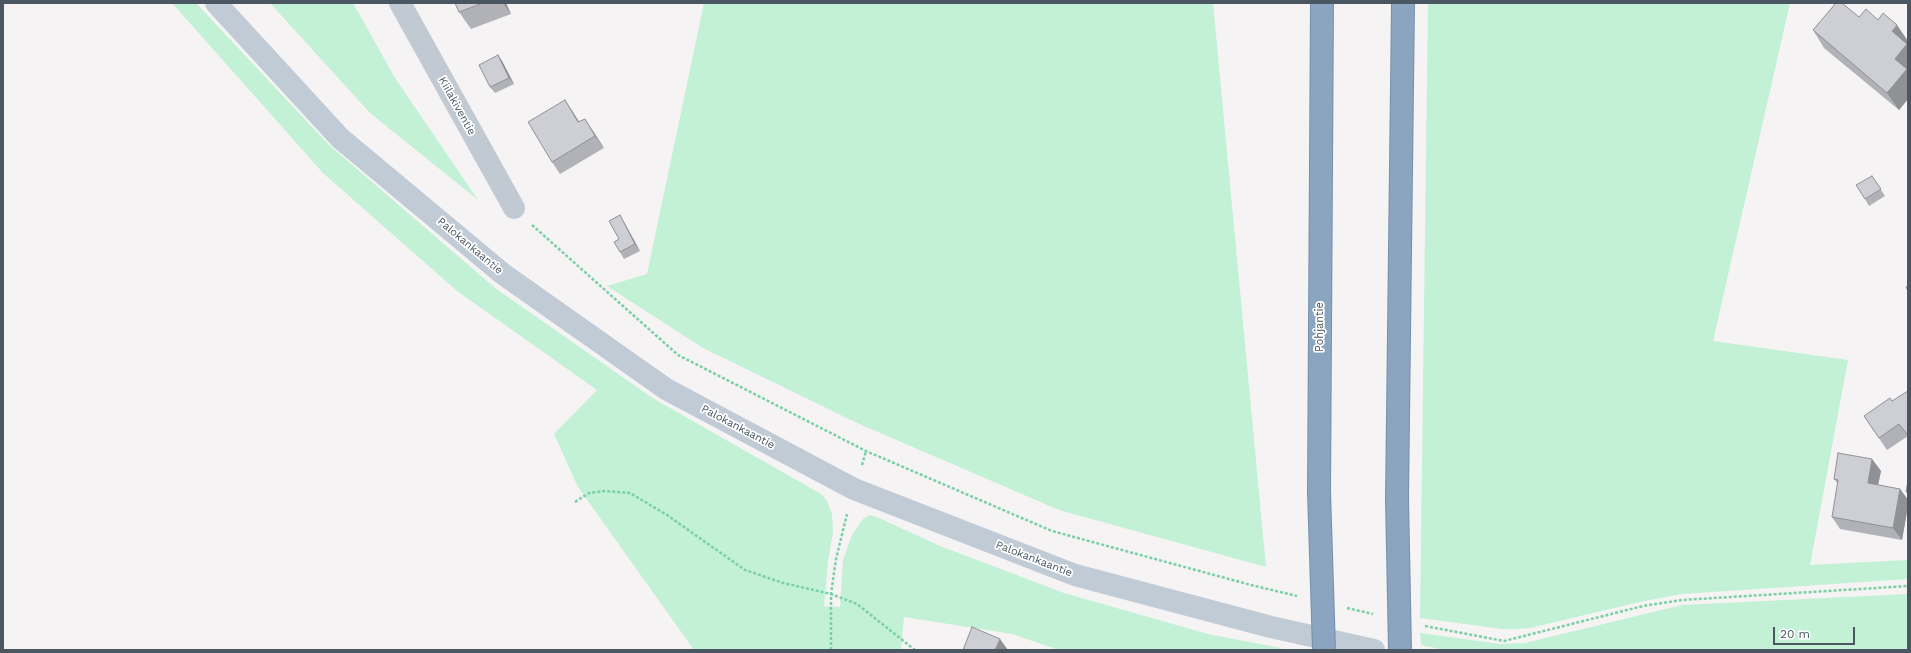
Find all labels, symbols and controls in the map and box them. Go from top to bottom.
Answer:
street label: Kiilakiventie [436,75,478,137]
street label: Palokankaantie [435,215,505,277]
street label: Pohjantie [1313,302,1327,352]
street label: Palokankaantie [699,402,777,452]
street label: Palokankaantie [994,538,1074,580]
scale bar [1775,619,1857,645]
text: 20 m [1780,627,1810,641]

